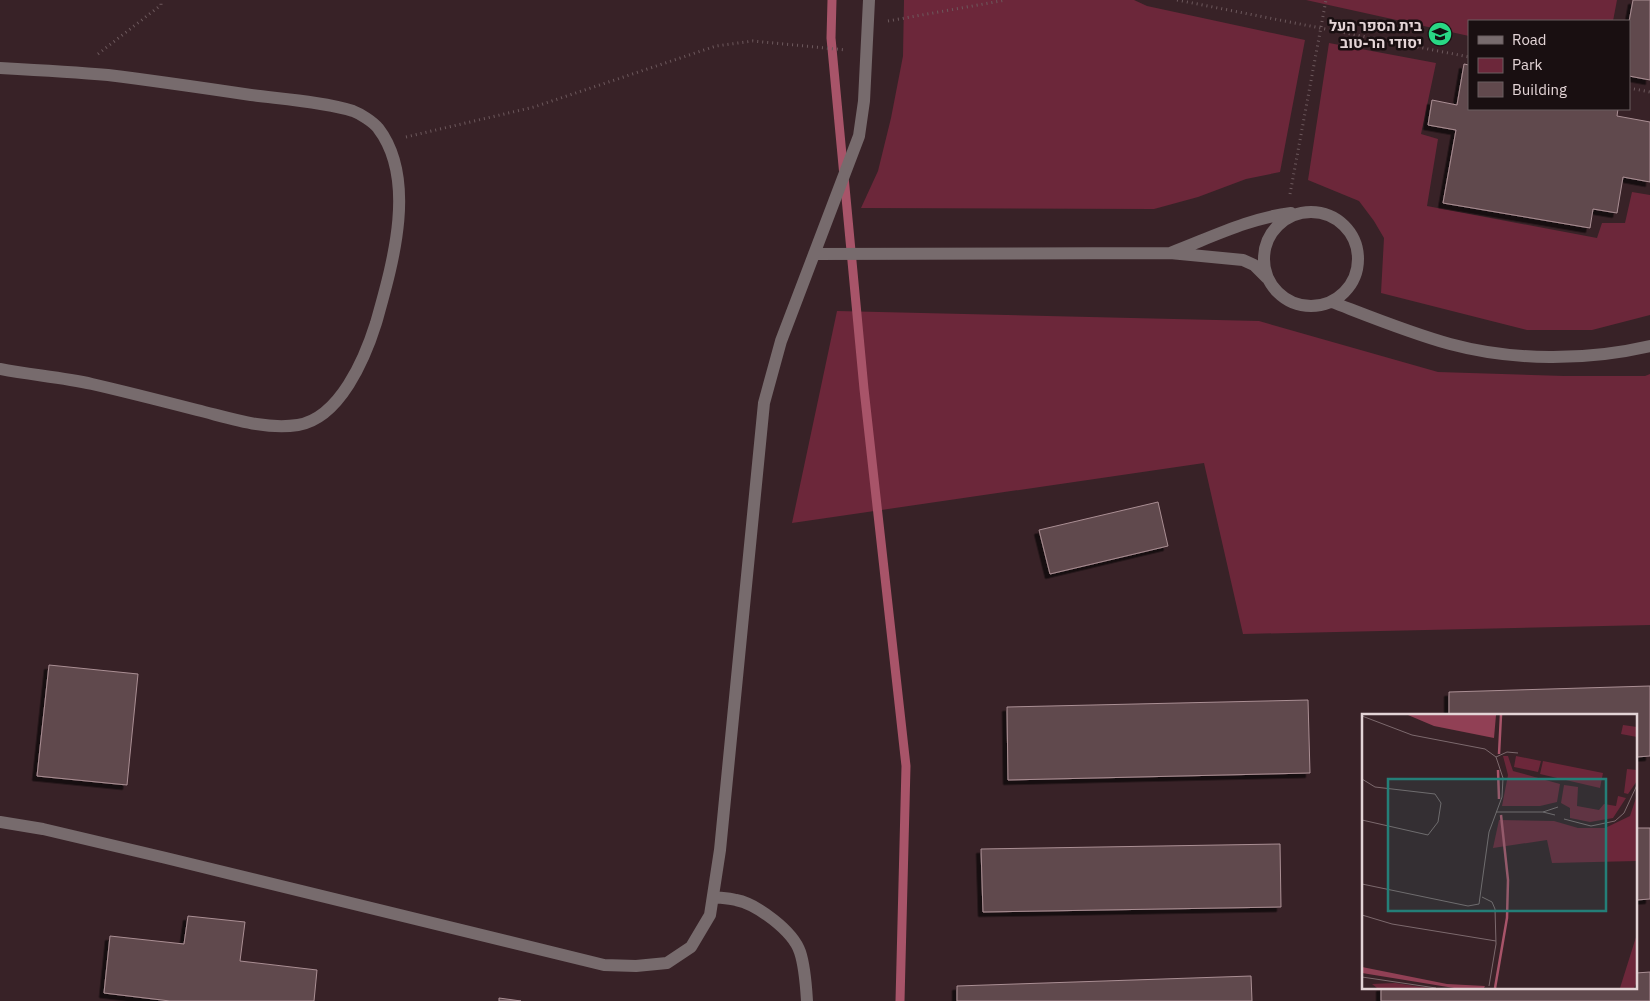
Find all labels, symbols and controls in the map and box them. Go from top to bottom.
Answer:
place label: בית הספר העל יסודי הר-טוב [1329,16,1422,52]
legend [1468,20,1630,110]
school or university icon: בית הספר העל יסודי הר-טוב [1427,21,1453,47]
text: Road [1512,30,1547,49]
text: Park [1512,55,1542,74]
text: Building [1512,80,1567,99]
inset map [1362,714,1638,988]

